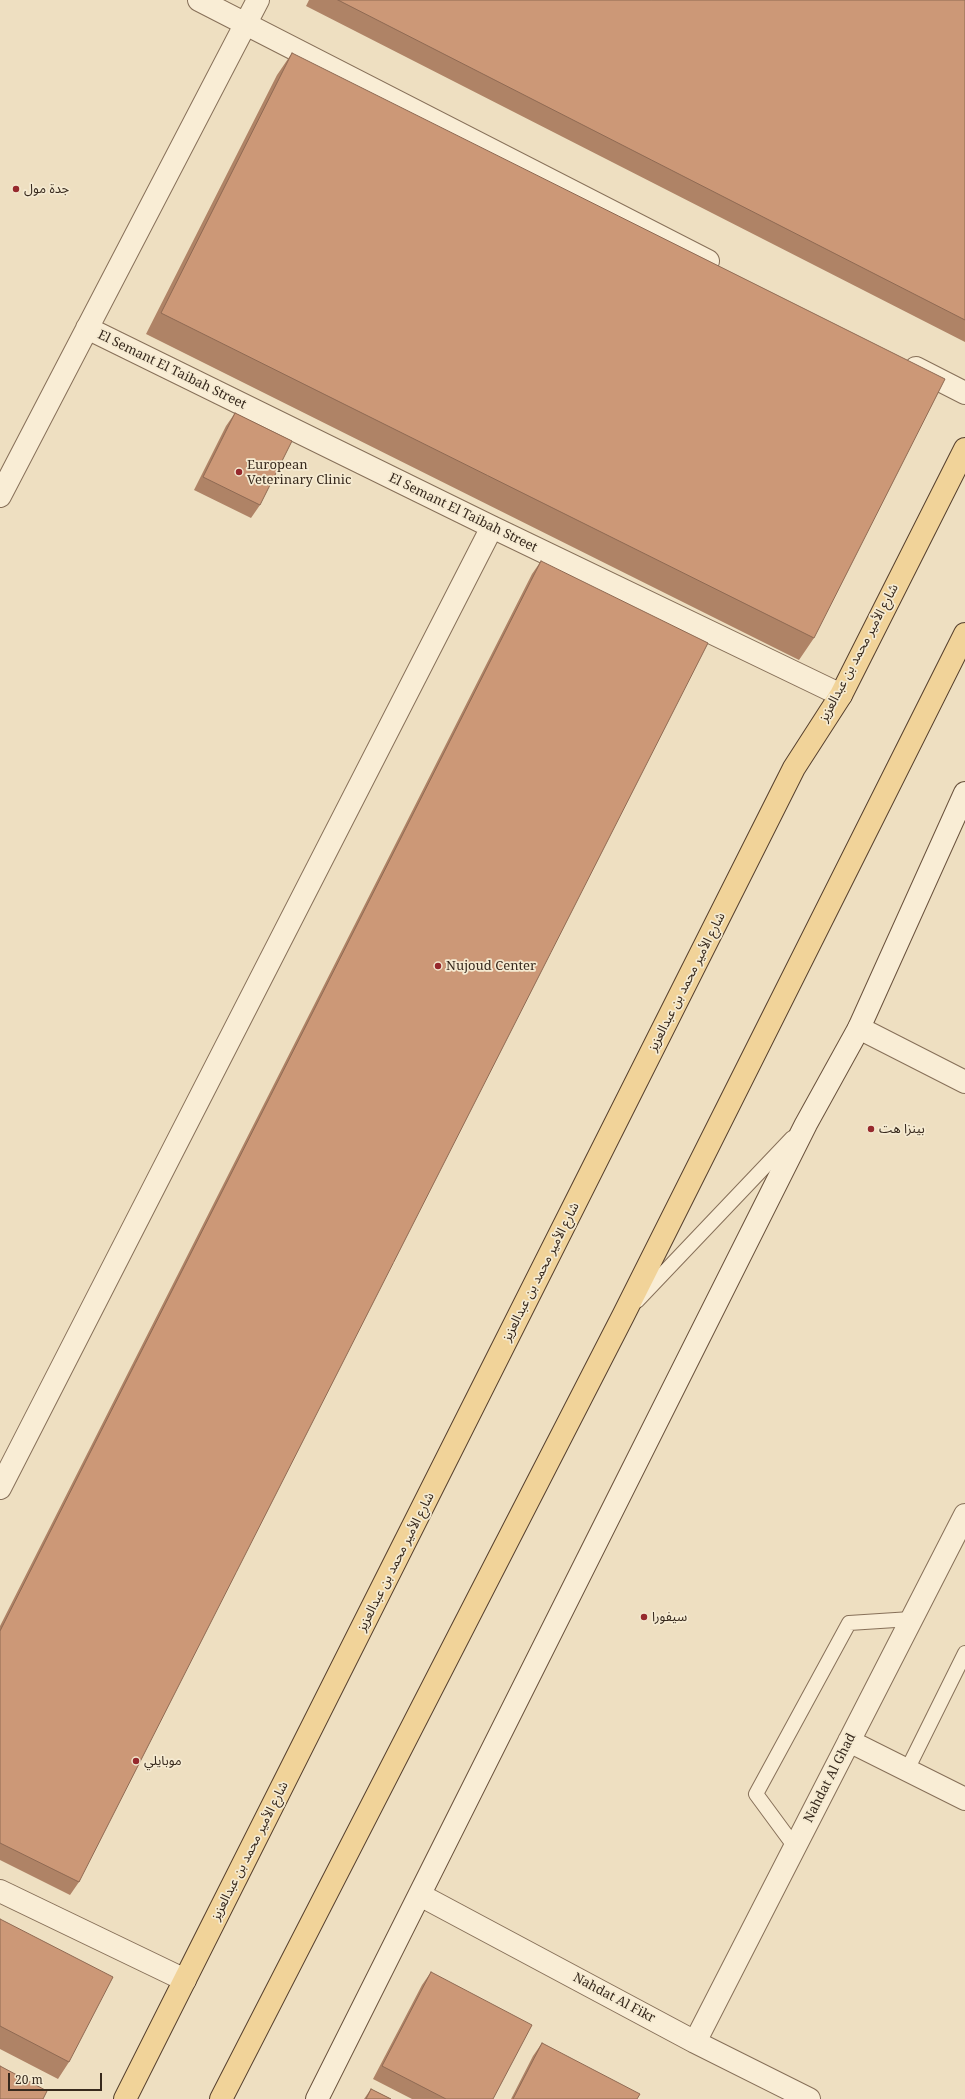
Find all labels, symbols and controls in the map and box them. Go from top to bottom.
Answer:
place label: جدة مول [24,181,69,197]
marker: جدة مول [11,184,21,194]
street label: El Semant El Taibah Street [95,327,249,413]
place label: European Veterinary Clinic [247,457,351,488]
marker: European Veterinary Clinic [234,467,244,477]
street label: El Semant El Taibah Street [386,470,540,556]
street label: شارع الأمير محمد بن عبدالعزيز [816,581,902,725]
street label: شارع الأمير محمد بن عبدالعزيز [645,910,729,1054]
place label: Nujoud Center [446,958,536,974]
marker: Nujoud Center [433,961,443,971]
place label: بينزا هت [879,1121,925,1137]
marker: بينزا هت [866,1124,876,1134]
street label: شارع الأمير محمد بن عبدالعزيز [499,1200,583,1344]
street label: شارع الأمير محمد بن عبدالعزيز [354,1490,438,1634]
place label: سيفورا [652,1609,687,1625]
marker: سيفورا [639,1612,649,1622]
street label: Nahdat Al Ghad [801,1731,859,1825]
place label: موبايلي [144,1753,182,1769]
marker: موبايلي [131,1756,141,1766]
street label: شارع الأمير محمد بن عبدالعزيز [208,1779,292,1923]
street label: Nahdat Al Fikr [570,1970,658,2026]
scale bar [10,2065,104,2091]
text: 20 m [15,2071,43,2088]

